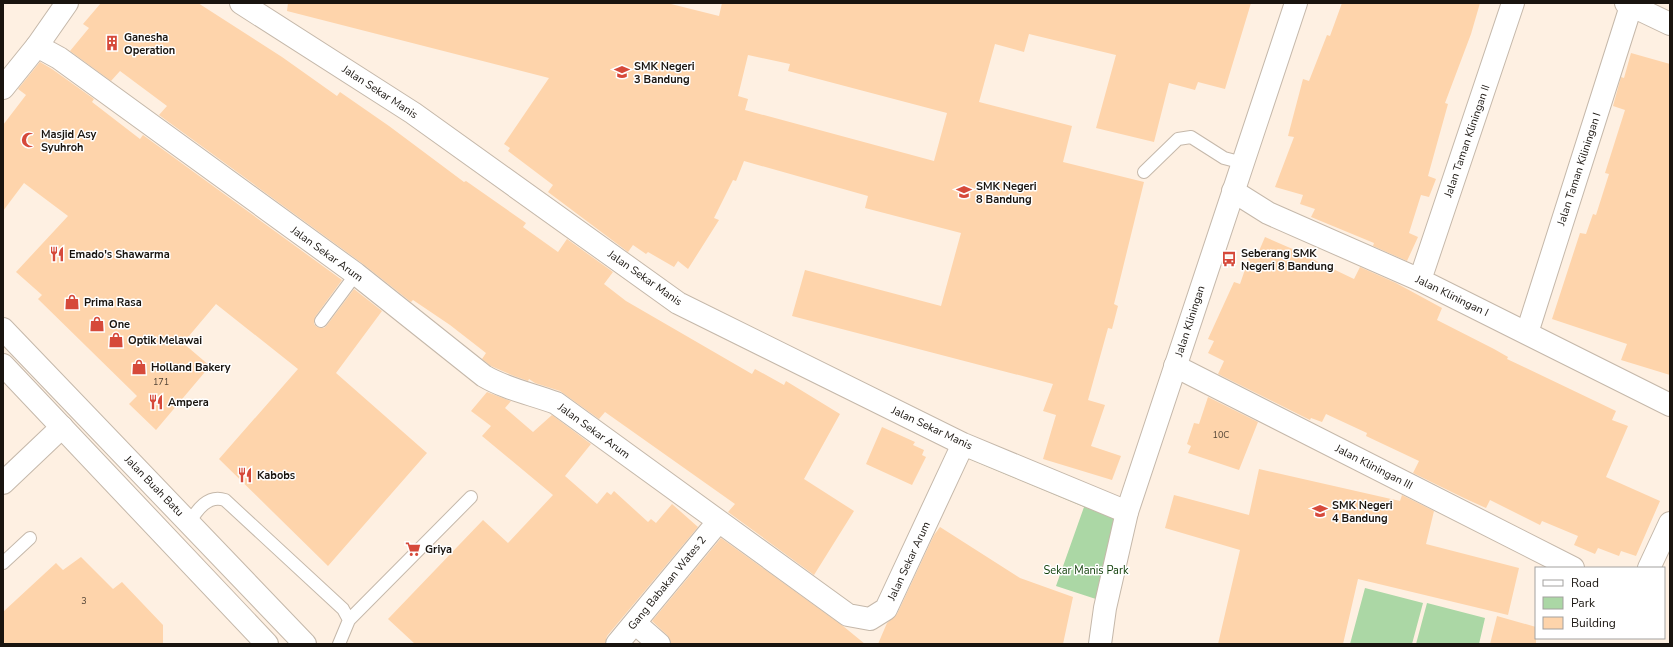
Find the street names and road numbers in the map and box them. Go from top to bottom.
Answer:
street label: Jalan Sekar Manis [338,61,421,122]
street label: Jalan Taman Kliningan II [1440,83,1493,200]
street label: Jalan Taman Kiliningan I [1553,111,1604,228]
street label: Jalan Sekar Arum [287,222,366,285]
street label: Jalan Sekar Manis [604,246,685,309]
street label: Jalan Kliningan I [1412,271,1491,320]
street label: Jalan Kliningan [1171,284,1209,359]
street label: Jalan Sekar Arum [554,399,633,462]
street label: Jalan Sekar Manis [888,402,975,453]
street label: Jalan Kliningan III [1332,441,1415,493]
street label: Jalan Buah Batu [120,452,187,520]
street label: Jalan Sekar Arum [884,519,934,604]
street label: Gang Babakan Wates 2 [624,533,710,633]

